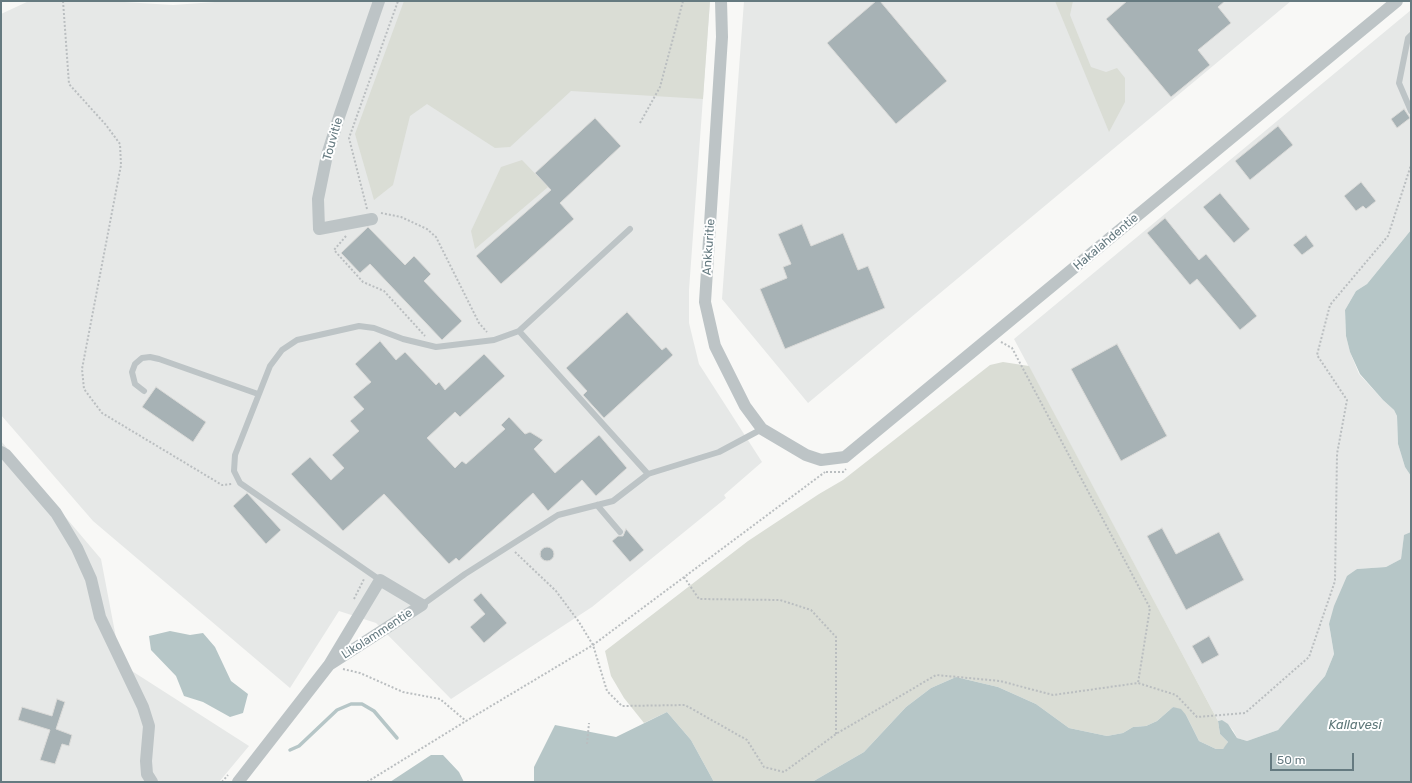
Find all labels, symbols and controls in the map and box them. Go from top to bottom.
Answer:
street label: Touvitie [320,116,346,162]
street label: Hakalahdentie [1071,211,1141,273]
street label: Ankkuritie [700,218,718,276]
street label: Likolammentie [339,606,415,662]
water label: Kallavesi [1328,717,1382,733]
scale bar [1272,745,1356,771]
text: 50 m [1277,753,1305,767]

